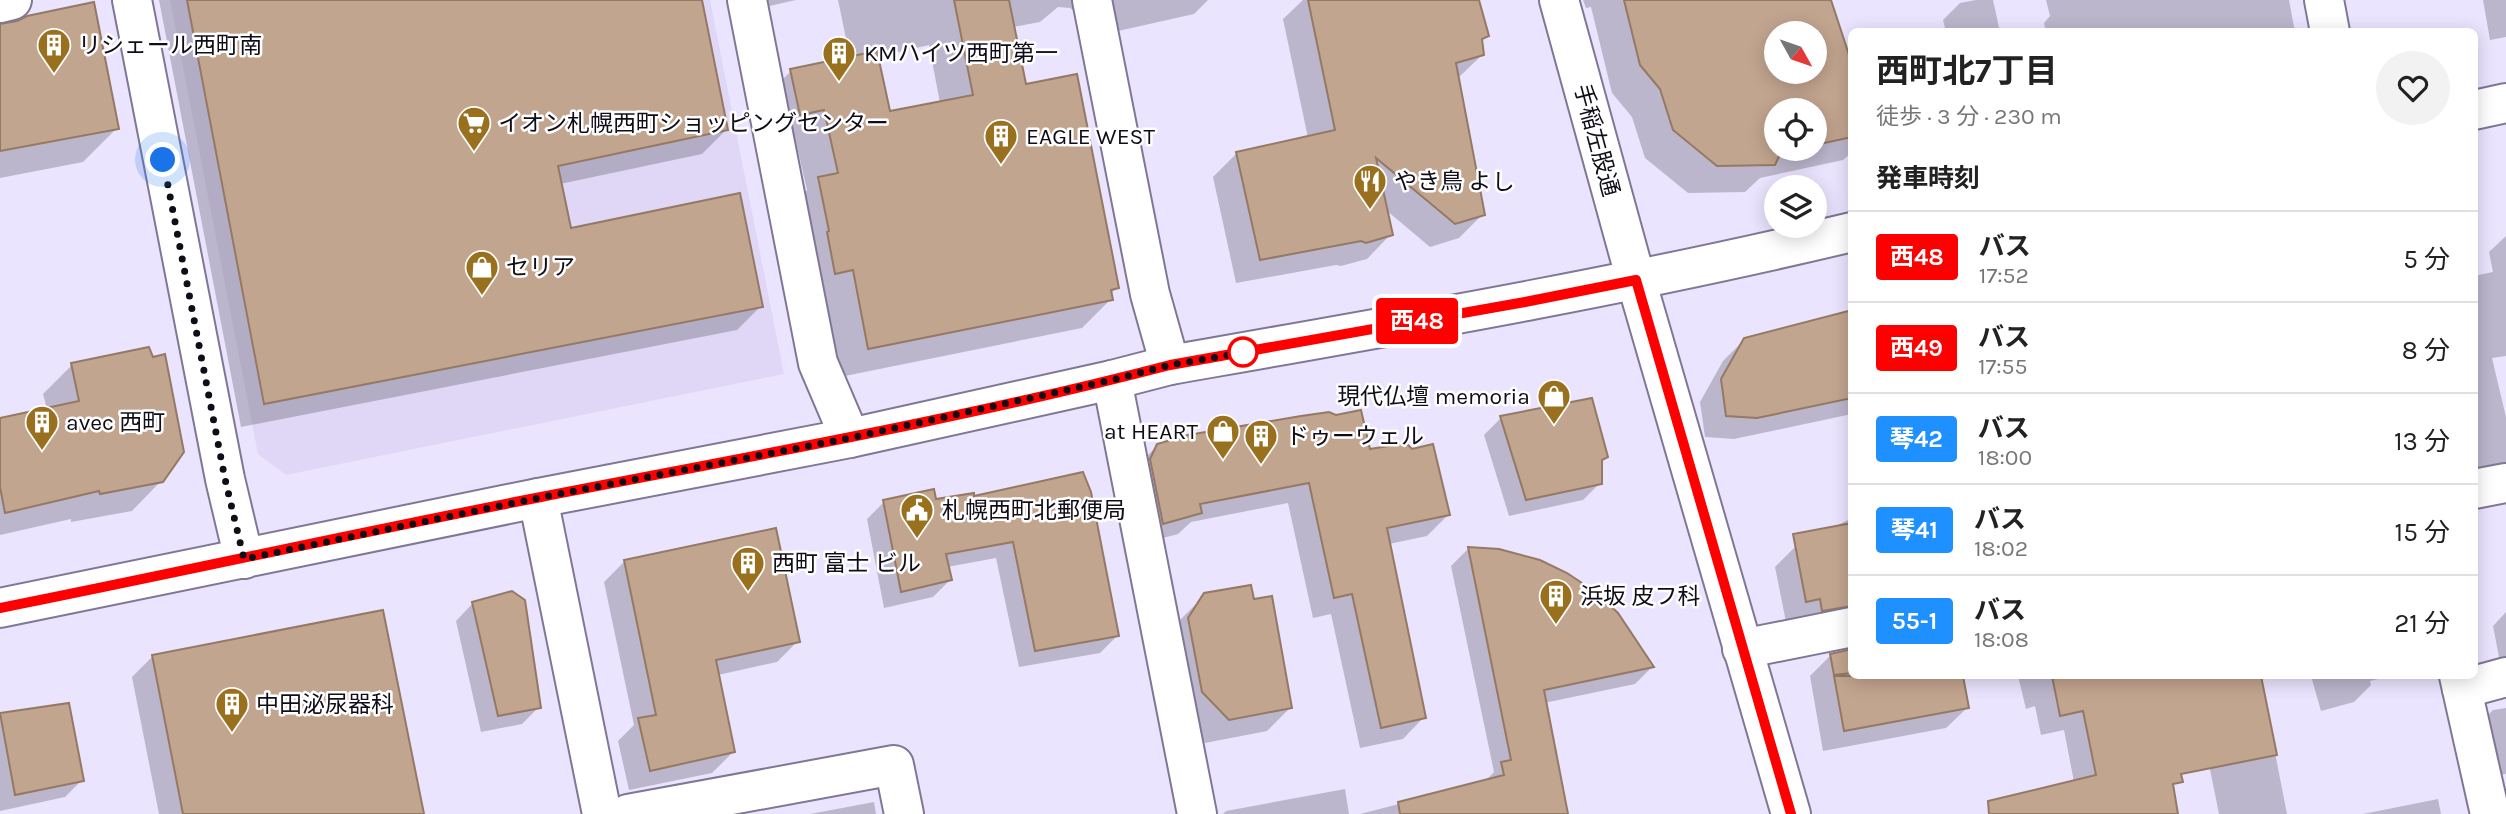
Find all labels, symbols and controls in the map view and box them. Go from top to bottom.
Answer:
north arrow [1764,21,1827,84]
map controls [1764,21,1827,238]
building icon: リシェール西町南 [35,26,73,75]
place label: リシェール西町南 [78,32,262,59]
building icon: KMハイツ西町第一 [820,34,858,83]
place label: KMハイツ西町第一 [864,40,1058,67]
button: heart [2376,51,2450,125]
text: 西町北7丁目 [1876,52,2057,90]
street label: 手稲左股通 [1569,81,1624,199]
button: locate [1764,98,1827,161]
text: 徒歩 · 3 分 · 230 m [1876,103,2062,130]
supermarket icon: イオン札幌西町ショッピングセンター [455,104,493,153]
place label: イオン札幌西町ショッピングセンター [498,110,889,137]
building icon: EAGLE WEST [982,117,1020,166]
place label: EAGLE WEST [1026,123,1155,150]
your location [145,142,180,177]
restaurant icon: やき鳥 よし [1351,162,1389,211]
text: 発車時刻 [1876,163,1980,194]
place label: やき鳥 よし [1394,168,1514,195]
button: layers [1764,175,1827,238]
text: バス [1979,231,2031,262]
text: 西48 [1890,243,1944,271]
text: 5 分 [2403,244,2450,275]
shop icon: セリア [463,248,501,297]
place label: セリア [506,254,575,281]
text: 17:52 [1979,262,2029,289]
line badge: 西48 [1377,298,1457,344]
text: 西48 [1390,307,1444,335]
text: バス [1978,322,2030,353]
text: 西49 [1890,334,1943,362]
text: 8 分 [2402,335,2450,366]
unlabelled marker [1228,337,1258,367]
text: 17:55 [1978,353,2028,380]
shop icon: 現代仏壇 memoria [1535,377,1573,426]
place label: 現代仏壇 memoria [1337,383,1530,410]
building icon: avec 西町 [23,403,61,452]
place label: avec 西町 [66,409,165,436]
shop icon: at HEART [1204,412,1242,461]
text: バス [1978,413,2030,444]
building icon: ドゥーウェル [1242,417,1280,466]
place label: at HEART [1104,418,1198,445]
place label: ドゥーウェル [1286,423,1424,450]
text: 琴42 [1890,425,1943,453]
text: 13 分 [2394,426,2450,457]
text: 18:00 [1978,444,2032,471]
public building icon: 札幌西町北郵便局 [898,491,936,540]
place label: 札幌西町北郵便局 [942,497,1126,524]
text: バス [1974,504,2026,535]
text: 琴41 [1891,516,1938,544]
text: 15 分 [2395,517,2450,548]
text: 18:02 [1974,535,2028,562]
building icon: 西町 富士 ビル [729,544,767,593]
place label: 西町 富士 ビル [772,550,921,577]
building icon: 浜坂 皮フ科 [1537,577,1575,626]
place label: 浜坂 皮フ科 [1580,583,1700,610]
text: バス [1974,595,2026,626]
text: 55-1 [1892,607,1937,635]
text: 21 分 [2394,608,2450,639]
text: 18:08 [1974,626,2029,653]
building icon: 中田泌尿器科 [213,685,251,734]
place label: 中田泌尿器科 [256,691,394,718]

